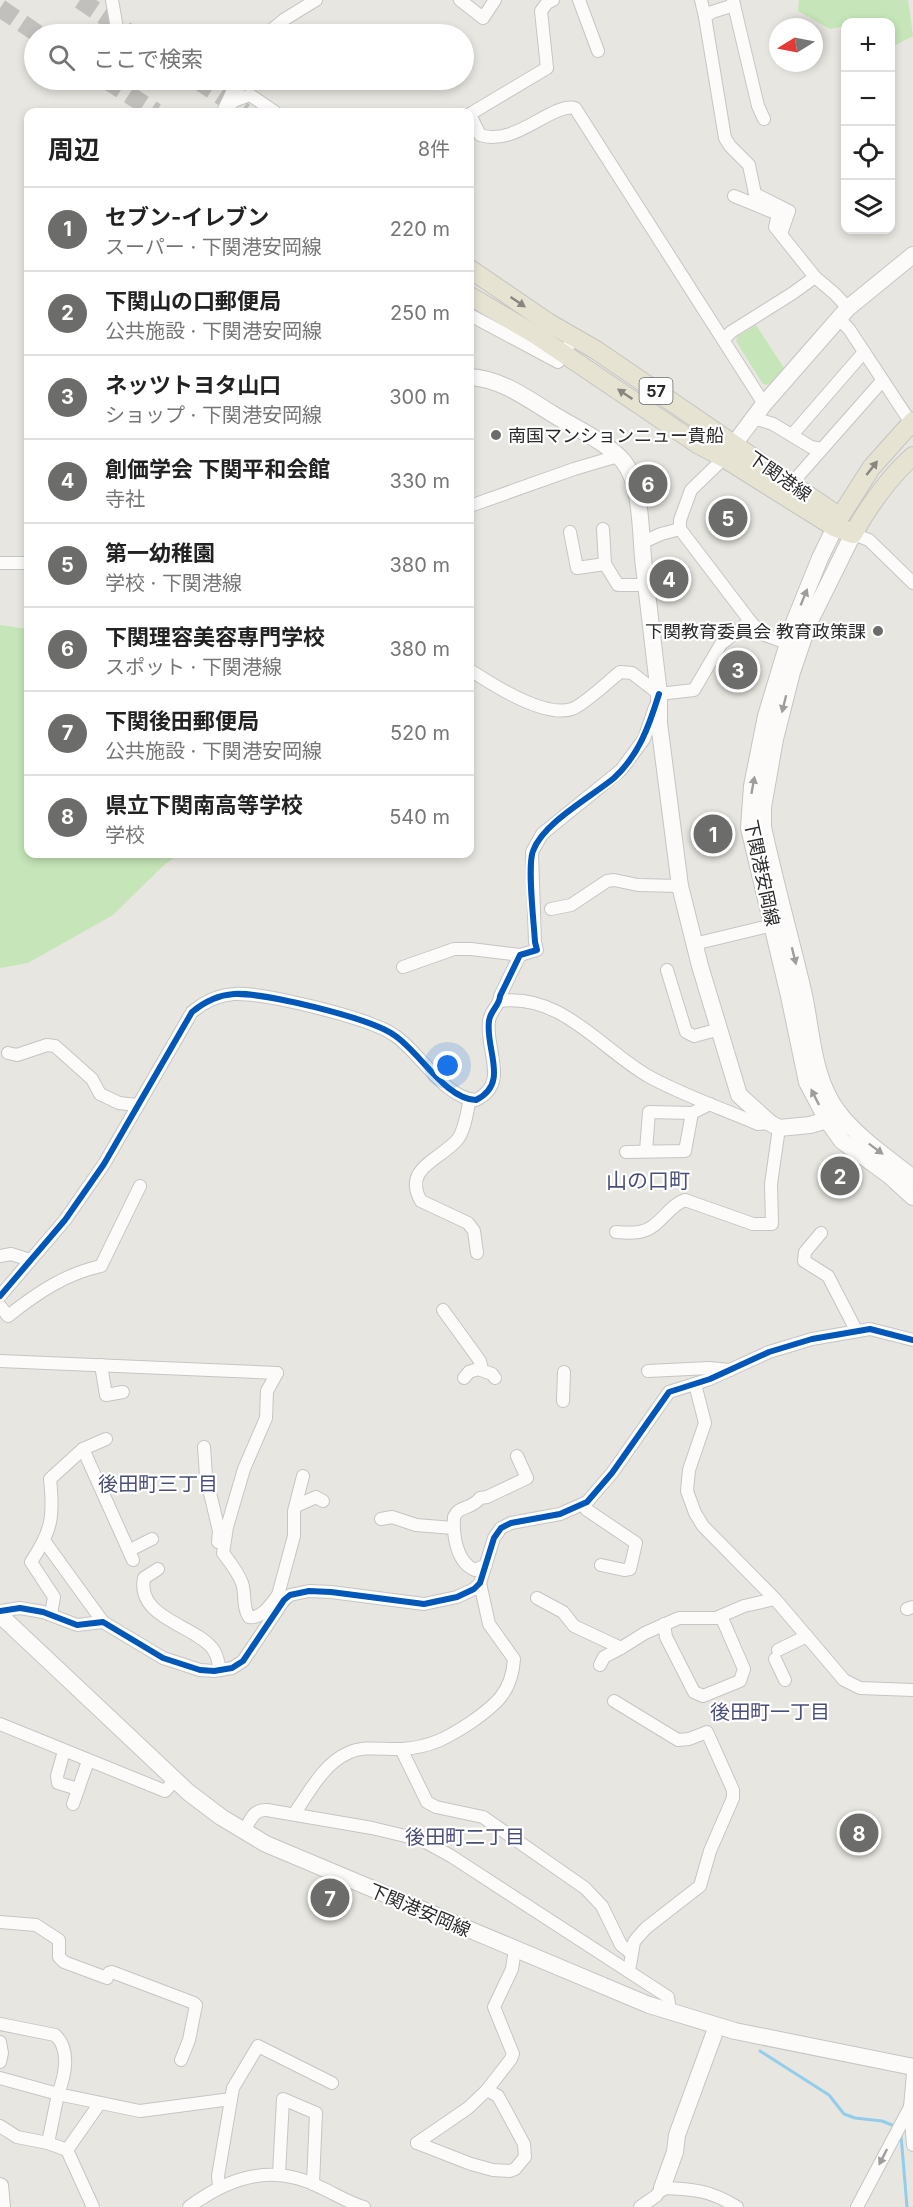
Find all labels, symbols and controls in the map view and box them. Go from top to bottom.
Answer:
north arrow [769,18,823,72]
map controls [841,18,895,234]
button: + [841,18,895,72]
search box [24,24,474,90]
icon: search [45,41,78,74]
text: ここで検索 [93,46,203,72]
button: − [841,72,895,126]
button: locate [841,126,895,180]
text: 周辺 [48,134,100,165]
text: 8件 [418,137,450,161]
button: layers [841,180,895,234]
text: セブン-イレブン [105,204,269,230]
text: 1 [63,217,72,241]
text: 220 m [390,217,450,241]
text: スーパー · 下関港安岡線 [105,235,322,259]
text: 下関山の口郵便局 [105,288,281,314]
one-way arrow [510,296,526,307]
text: 2 [61,301,74,325]
text: 250 m [390,301,450,325]
text: 公共施設 · 下関港安岡線 [105,319,322,343]
text: ネッツトヨタ山口 [105,372,281,398]
road number: 57 [640,378,672,404]
text: 3 [61,385,74,409]
text: 300 m [389,385,450,409]
one-way arrow [617,388,633,400]
text: ショップ · 下関港安岡線 [105,403,322,427]
place label: 南国マンションニュー貴船 [508,425,724,446]
marker: 南国マンションニュー貴船 [489,428,503,442]
street label: 下関港線 [744,447,816,505]
text: 創価学会 下関平和会館 [105,456,330,482]
one-way arrow [865,461,877,476]
pin: 6 [628,462,668,506]
text: 4 [61,469,74,493]
text: 330 m [390,469,450,493]
text: 寺社 [105,487,145,511]
pin: 5 [708,496,748,540]
text: 第一幼稚園 [105,540,215,566]
text: 5 [61,553,74,577]
text: 380 m [390,553,450,577]
pin: 4 [650,556,688,602]
text: 学校 · 下関港線 [105,571,242,595]
one-way arrow [800,588,809,606]
place label: 下関教育委員会 教育政策課 [645,621,866,642]
text: 下関理容美容専門学校 [105,624,325,650]
marker: 下関教育委員会 教育政策課 [871,624,885,638]
text: 6 [61,637,74,661]
text: 380 m [390,637,450,661]
pin: 3 [718,648,758,692]
text: スポット · 下関港線 [105,655,282,679]
one-way arrow [778,695,788,713]
text: 下関後田郵便局 [105,708,259,734]
text: 7 [62,721,73,745]
text: 520 m [390,721,450,745]
text: 公共施設 · 下関港安岡線 [105,739,322,763]
one-way arrow [748,775,757,794]
text: 県立下関南高等学校 [105,792,303,818]
text: 8 [61,805,74,829]
text: 540 m [389,805,450,829]
pin: 1 [694,812,732,856]
street label: 下関港安岡線 [741,818,783,928]
text: 学校 [105,823,145,847]
one-way arrow [790,947,800,965]
your location [433,1051,462,1080]
one-way arrow [810,1088,820,1106]
one-way arrow [868,1143,884,1155]
pin: 2 [820,1154,860,1198]
district label: 山の口町 [606,1168,690,1193]
district label: 後田町三丁目 [98,1472,218,1496]
district label: 後田町一丁目 [710,1700,830,1724]
pin: 8 [840,1810,878,1856]
district label: 後田町二丁目 [405,1825,525,1849]
pin: 7 [310,1876,350,1920]
street label: 下関港安岡線 [366,1879,474,1941]
one-way arrow [878,2148,887,2165]

